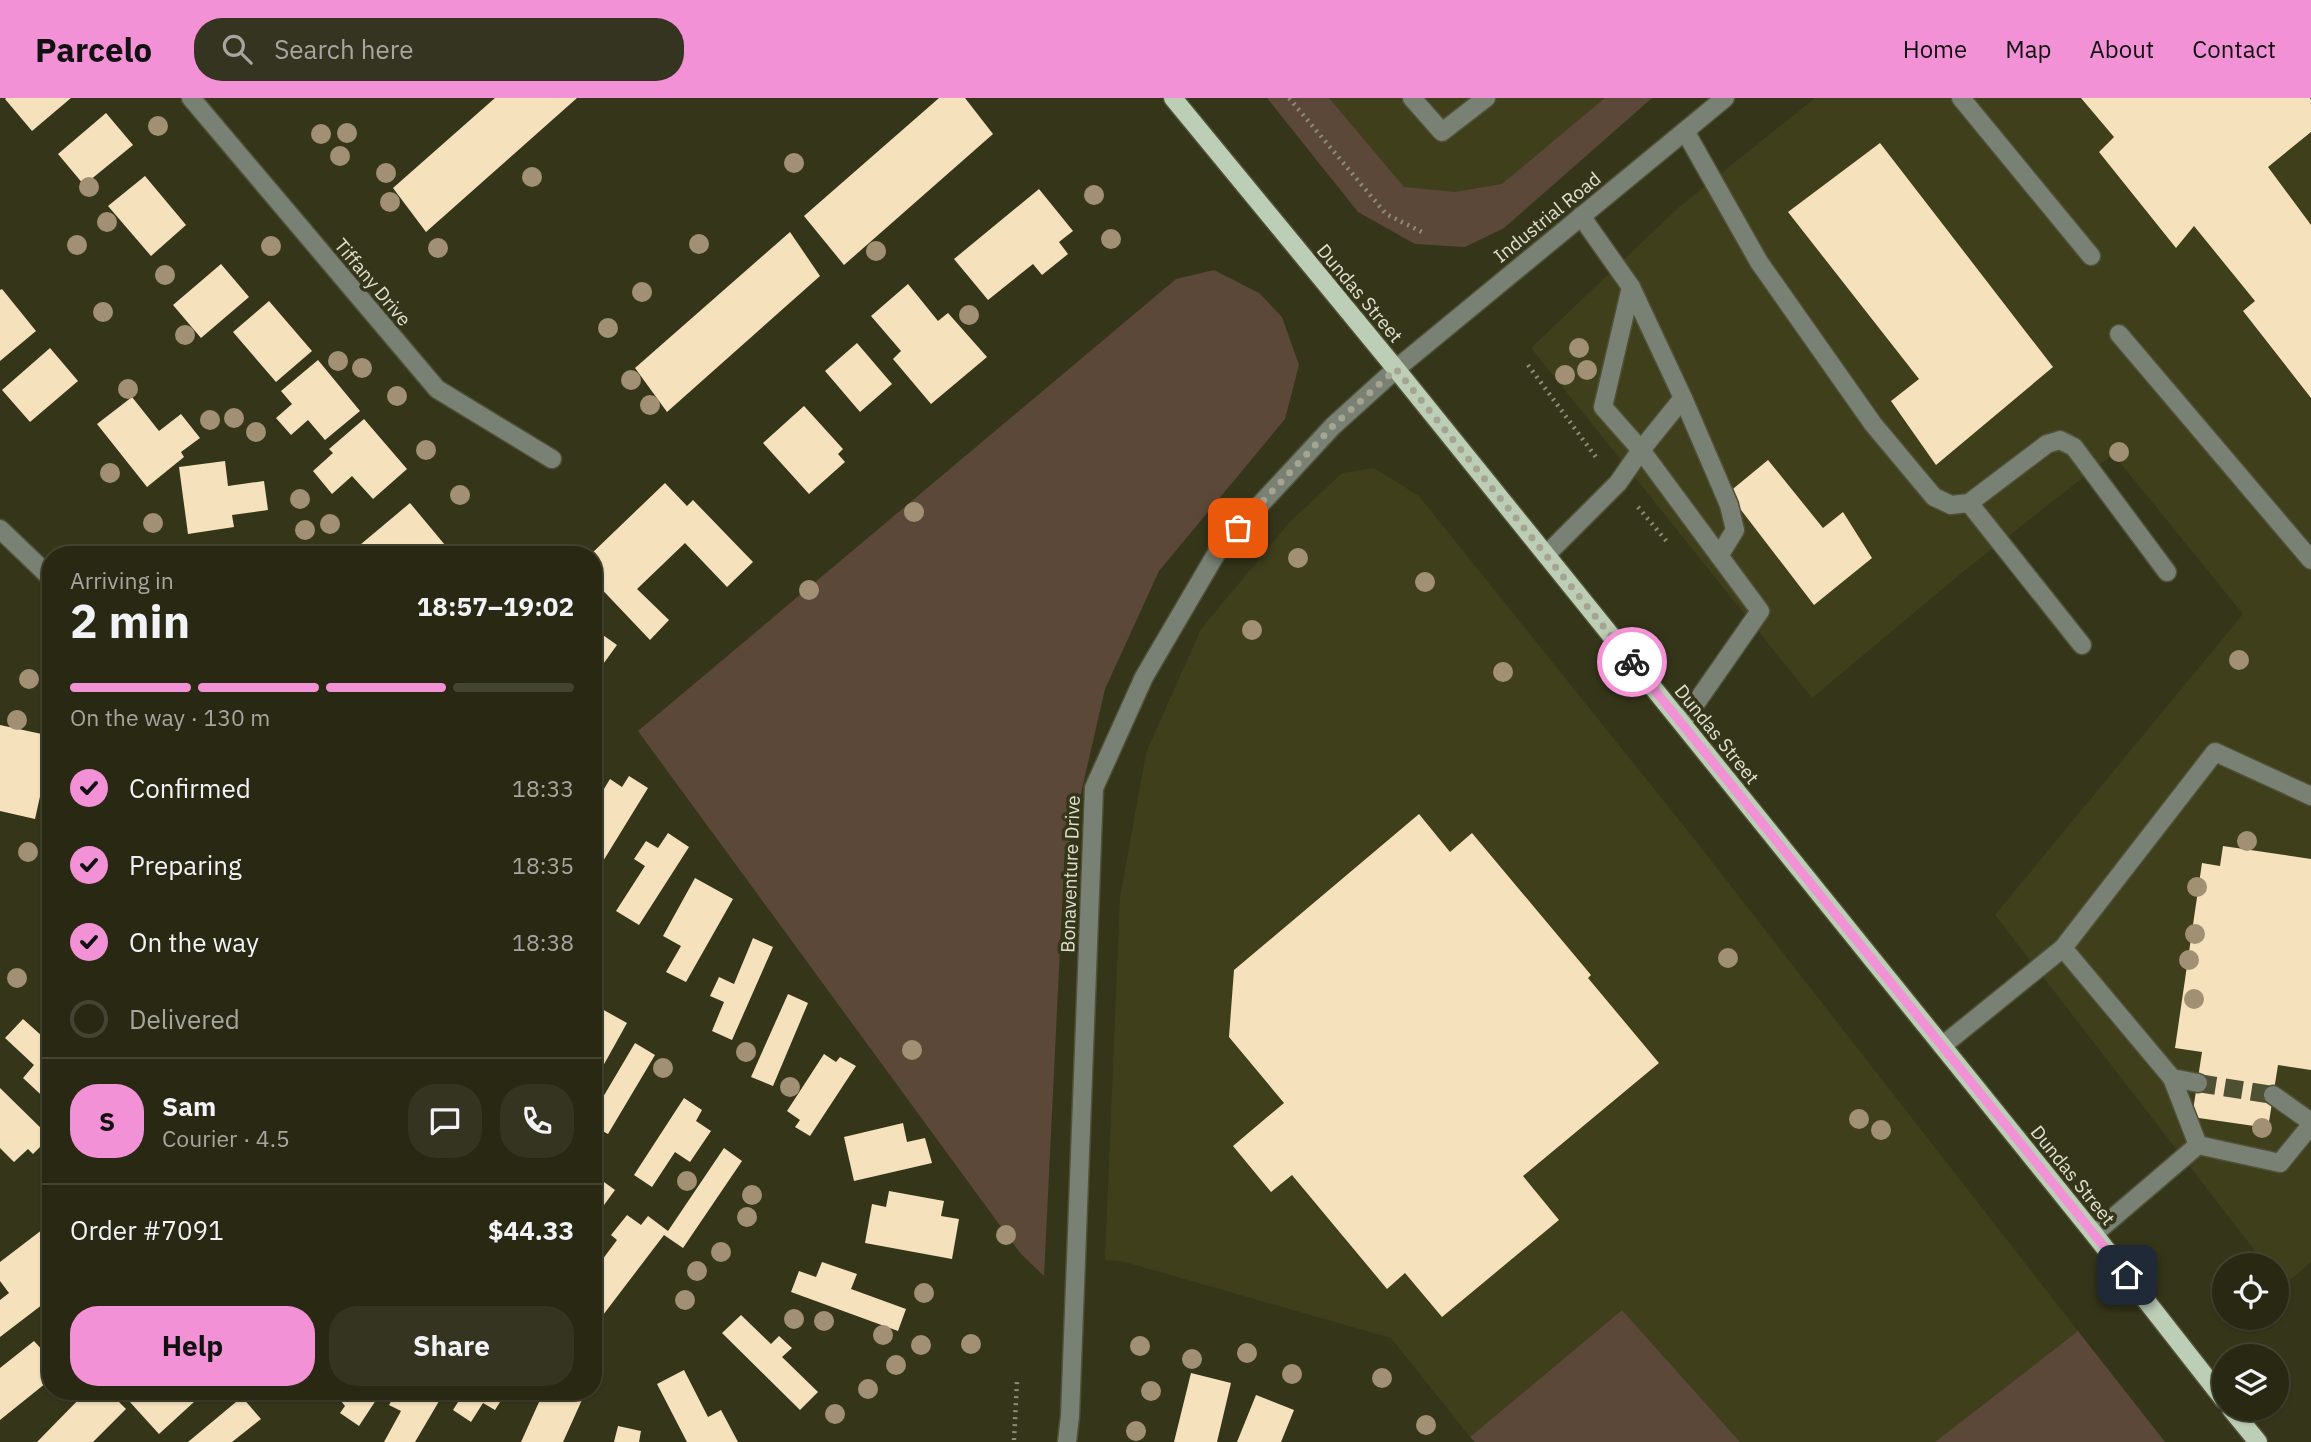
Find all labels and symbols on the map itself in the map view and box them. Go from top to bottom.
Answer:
street label: Industrial Road [1488,166,1606,268]
street label: Tiffany Drive [329,233,417,331]
street label: Dundas Street [1312,239,1408,347]
pin [1208,498,1268,558]
courier [1597,627,1667,697]
street label: Dundas Street [1669,679,1765,789]
street label: Bonaventure Drive [1055,795,1085,953]
street label: Dundas Street [2025,1120,2121,1230]
pin [2097,1245,2157,1305]

